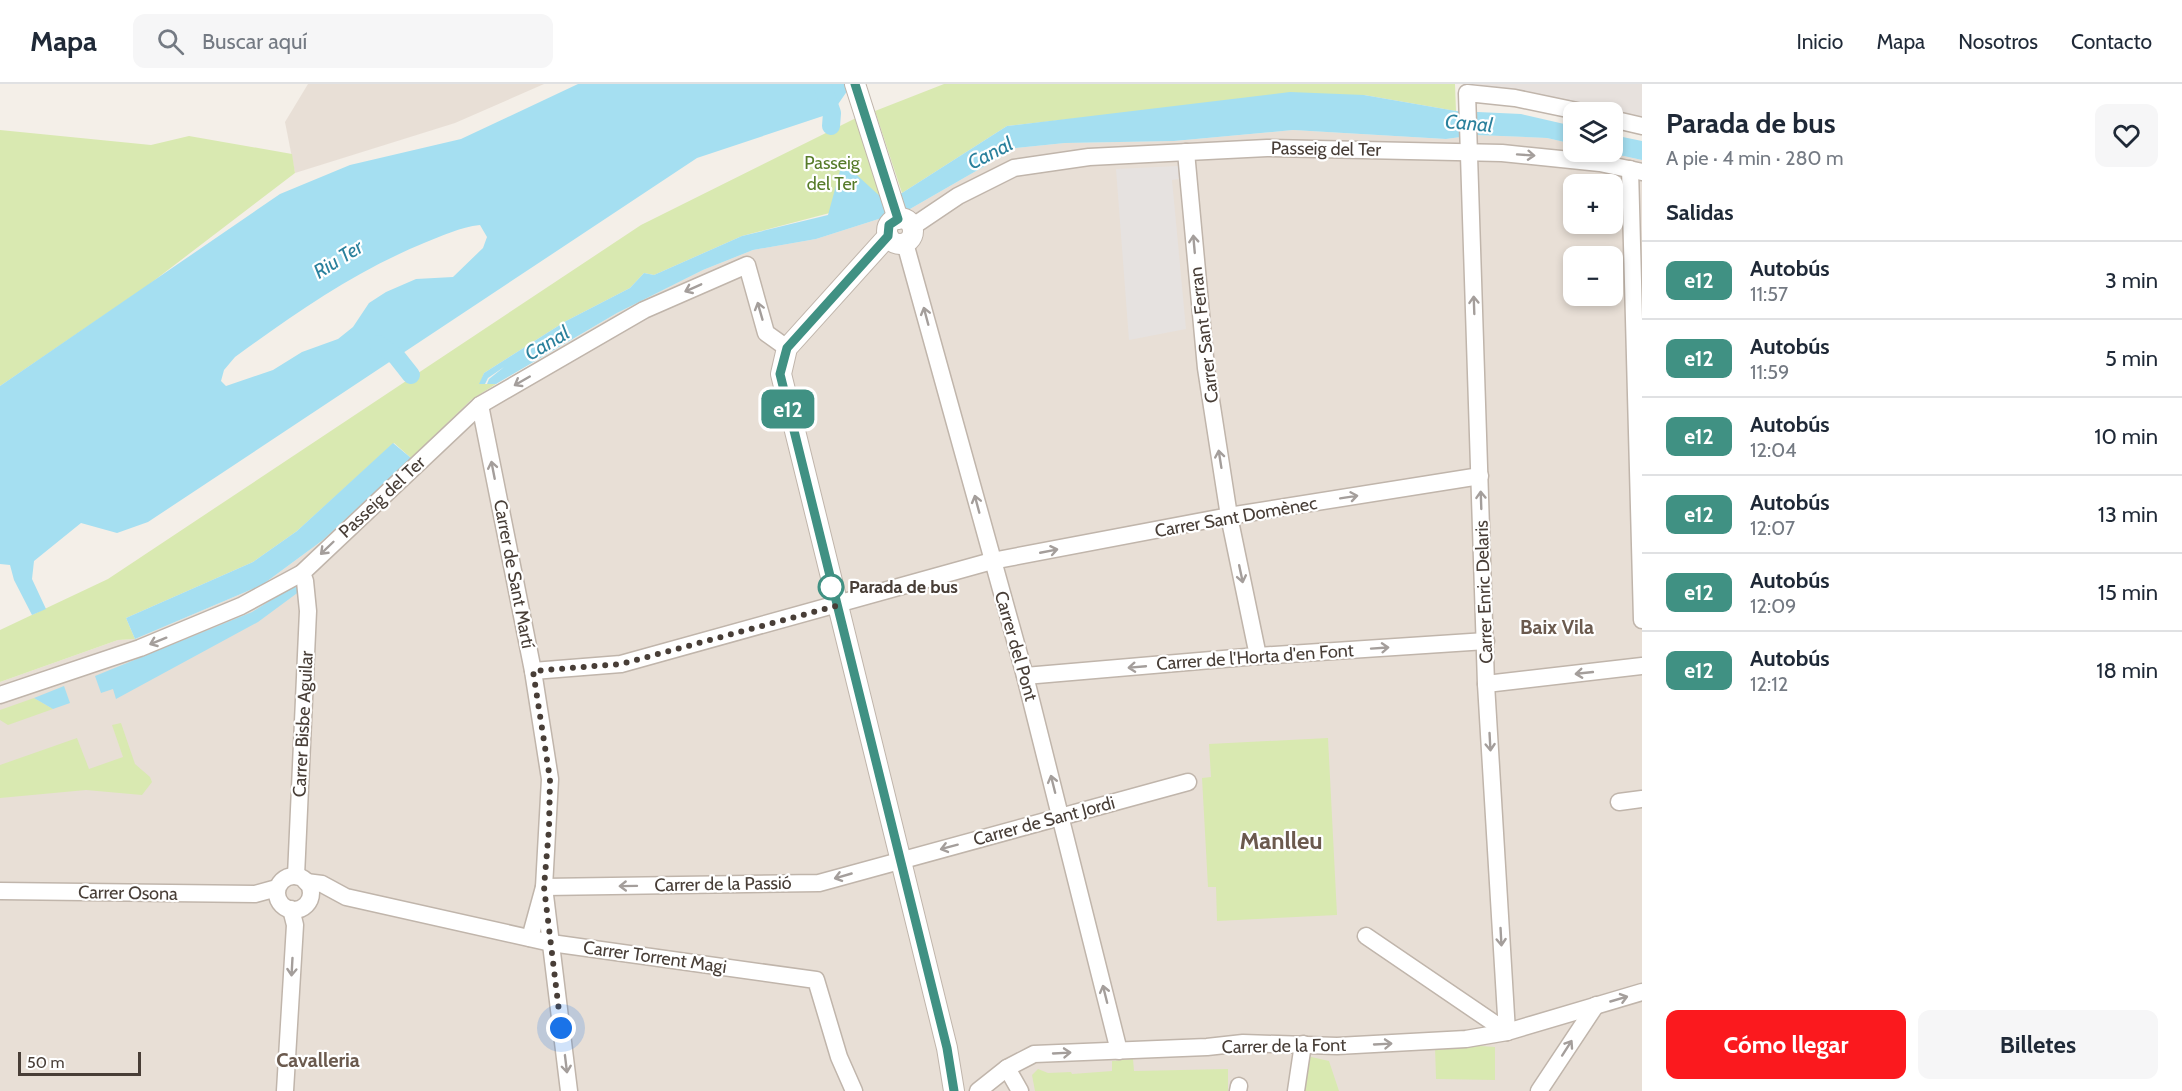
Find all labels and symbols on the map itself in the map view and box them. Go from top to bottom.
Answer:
water label: Canal [1444,109,1494,137]
water label: Canal [963,131,1017,175]
street label: Passeig del Ter [1271,137,1382,161]
one-way arrow [1516,149,1536,160]
park label: Passeig del Ter [804,152,861,195]
water label: Riu Ter [309,234,368,283]
one-way arrow [1188,235,1199,255]
street label: Carrer Sant Ferran [1185,266,1223,404]
one-way arrow [684,283,703,294]
one-way arrow [1468,295,1479,315]
one-way arrow [754,302,765,321]
one-way arrow [920,307,931,326]
water label: Canal [520,320,574,366]
one-way arrow [514,375,531,387]
line badge: e12 [754,390,822,428]
one-way arrow [1215,449,1226,469]
street label: Passeig del Ter [334,451,430,543]
one-way arrow [487,460,498,480]
one-way arrow [1475,490,1487,510]
one-way arrow [1339,491,1359,502]
street label: Carrer Sant Domènec [1153,492,1319,542]
one-way arrow [970,495,982,514]
street label: Carrer de Sant Martí [489,498,539,650]
street label: Carrer Enric Delaris [1471,520,1497,664]
one-way arrow [320,541,335,556]
one-way arrow [1039,545,1059,556]
one-way arrow [1236,563,1247,583]
marker: Parada de bus [818,574,844,600]
place label: Parada de bus [849,576,958,598]
street label: Carrer del Pont [990,589,1042,703]
district label: Baix Vila [1520,615,1594,639]
one-way arrow [149,636,167,647]
street label: Carrer de l'Horta d'en Font [1156,639,1354,675]
one-way arrow [1369,642,1389,653]
street label: Carrer Bisbe Aguilar [288,650,318,798]
one-way arrow [1128,662,1148,673]
one-way arrow [1574,668,1594,679]
one-way arrow [1485,732,1496,752]
one-way arrow [1047,775,1058,794]
street label: Carrer de Sant Jordi [971,792,1117,850]
district label: Manlleu [1239,826,1323,855]
one-way arrow [940,841,959,853]
one-way arrow [834,871,853,882]
street label: Carrer de la Passió [654,872,792,896]
one-way arrow [619,880,639,892]
street label: Carrer Osona [78,881,178,905]
one-way arrow [1496,927,1507,946]
street label: Carrer Torrent Magi [582,936,728,978]
one-way arrow [287,957,298,977]
one-way arrow [1099,985,1111,1004]
one-way arrow [1609,993,1628,1004]
your location [546,1013,576,1043]
street label: Carrer de la Font [1222,1034,1346,1058]
one-way arrow [1372,1038,1392,1049]
one-way arrow [1561,1040,1573,1057]
district label: Cavalleria [276,1048,360,1072]
one-way arrow [1052,1048,1072,1059]
scale bar [18,1049,141,1076]
one-way arrow [561,1053,572,1073]

